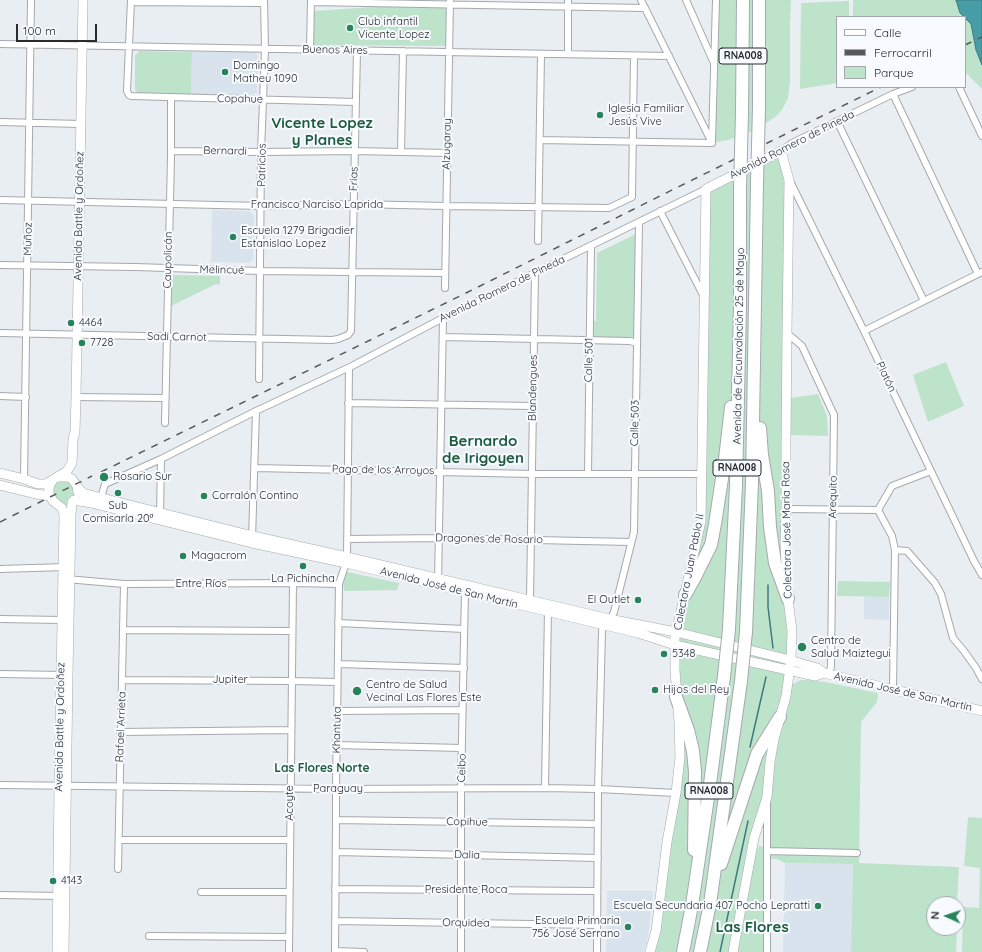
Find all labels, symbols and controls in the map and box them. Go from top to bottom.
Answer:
place label: Club infantil Vicente Lopez [358,15,429,41]
scale bar [18,16,99,42]
legend [836,16,966,88]
text: 100 m [23,23,56,38]
marker: Club infantil Vicente Lopez [345,23,355,33]
text: Calle [874,25,901,40]
street label: Buenos Aires [302,43,368,57]
text: Ferrocarril [874,45,932,60]
road number: RNA008 [719,48,767,64]
place label: Domingo Matheu 1090 [233,59,298,85]
text: Parque [874,65,914,80]
marker: Domingo Matheu 1090 [220,67,230,77]
street label: Copahue [217,92,263,106]
place label: Iglesia Familiar Jesús Vive [608,102,684,128]
street label: Avenida Romero de Pineda [727,108,857,182]
marker: Iglesia Familiar Jesús Vive [595,110,605,120]
district label: Vicente Lopez y Planes [271,114,373,149]
street label: Alzugaray [440,118,454,170]
street label: Patricios [255,143,269,187]
street label: Bernardi [203,144,247,158]
street label: Avenida Battle y Ordoñez [71,151,87,281]
street label: Frias [347,167,361,191]
street label: Francisco Narciso Laprida [251,198,383,212]
street label: Muñoz [21,222,35,256]
place label: Escuela 1279 Brigadier Estanislao Lopez [241,224,354,250]
street label: Caupolicán [161,231,175,289]
marker: Escuela 1279 Brigadier Estanislao Lopez [228,232,238,242]
street label: Avenida de Circunvalación 25 de Mayo [731,247,747,445]
street label: Avenida Romero de Pineda [437,253,567,325]
street label: Melincué [200,263,244,277]
place label: 4464 [79,316,102,330]
marker: 4464 [66,318,76,328]
street label: Sadi Carnot [147,330,207,344]
place label: 7728 [90,336,113,350]
marker: 7728 [77,338,87,348]
street label: Calle 501 [582,338,596,382]
street label: Blandengues [526,355,540,421]
street label: Platón [873,360,899,394]
street label: Calle 503 [628,400,642,446]
district label: Bernardo de Irigoyen [442,432,524,467]
road number: RNA008 [713,460,761,476]
street label: Colectora José María Rosa [779,461,795,599]
street label: Pago de los Arroyos [332,463,434,477]
place label: Rosario Sur [113,470,172,484]
marker: Rosario Sur [98,471,110,483]
street label: Arequito [826,475,840,519]
marker: Sub Comisaría 20ª [113,488,123,498]
place label: Corralón Contino [212,489,299,503]
marker: Corralón Contino [199,491,209,501]
place label: Sub Comisaría 20ª [83,499,153,525]
street label: Colectora Juan Pablo II [671,513,707,631]
street label: Dragones de Rosario [435,531,543,547]
place label: Magacrom [191,549,247,563]
marker: Magacrom [178,551,188,561]
marker: La Pichincha [298,561,308,571]
street label: Avenida José de San Martín [379,564,519,612]
place label: La Pichincha [271,572,335,586]
street label: Entre Ríos [175,577,227,591]
place label: El Outlet [587,593,630,607]
marker: El Outlet [633,595,643,605]
place label: Centro de Salud Maiztegui [811,634,891,660]
marker: Centro de Salud Maiztegui [796,641,808,653]
place label: 5348 [672,647,695,661]
marker: 5348 [659,649,669,659]
street label: Avenida Battle y Ordoñez [52,662,68,792]
street label: Avenida José de San Martín [832,670,974,714]
street label: Jupiter [212,673,248,687]
place label: Centro de Salud Vecinal Las Flores Este [366,678,482,704]
place label: Hijos del Rey [663,683,729,697]
marker: Centro de Salud Vecinal Las Flores Este [351,685,363,697]
marker: Hijos del Rey [650,685,660,695]
street label: Rafael Arrieta [113,691,129,763]
street label: Khantuta [330,706,344,754]
street label: Ceibo [455,753,469,783]
district label: Las Flores Norte [274,761,370,775]
street label: Paraguay [313,782,363,796]
road number: RNA008 [685,783,733,799]
street label: Acoyte [283,785,297,821]
street label: Copihue [446,815,488,829]
street label: Dalia [454,848,480,862]
place label: 4143 [61,874,82,888]
marker: 4143 [48,876,58,886]
street label: Presidente Roca [425,883,507,897]
north arrow [926,896,966,936]
place label: Escuela Secundaria 407 Pocho Lepratti [614,899,810,913]
marker: Escuela Secundaria 407 Pocho Lepratti [813,901,823,911]
text: N [928,911,942,920]
place label: Escuela Primaria 756 José Serrano [532,914,620,940]
street label: Orquidea [442,916,490,930]
district label: Las Flores [715,918,789,936]
marker: Escuela Primaria 756 José Serrano [623,922,633,932]

